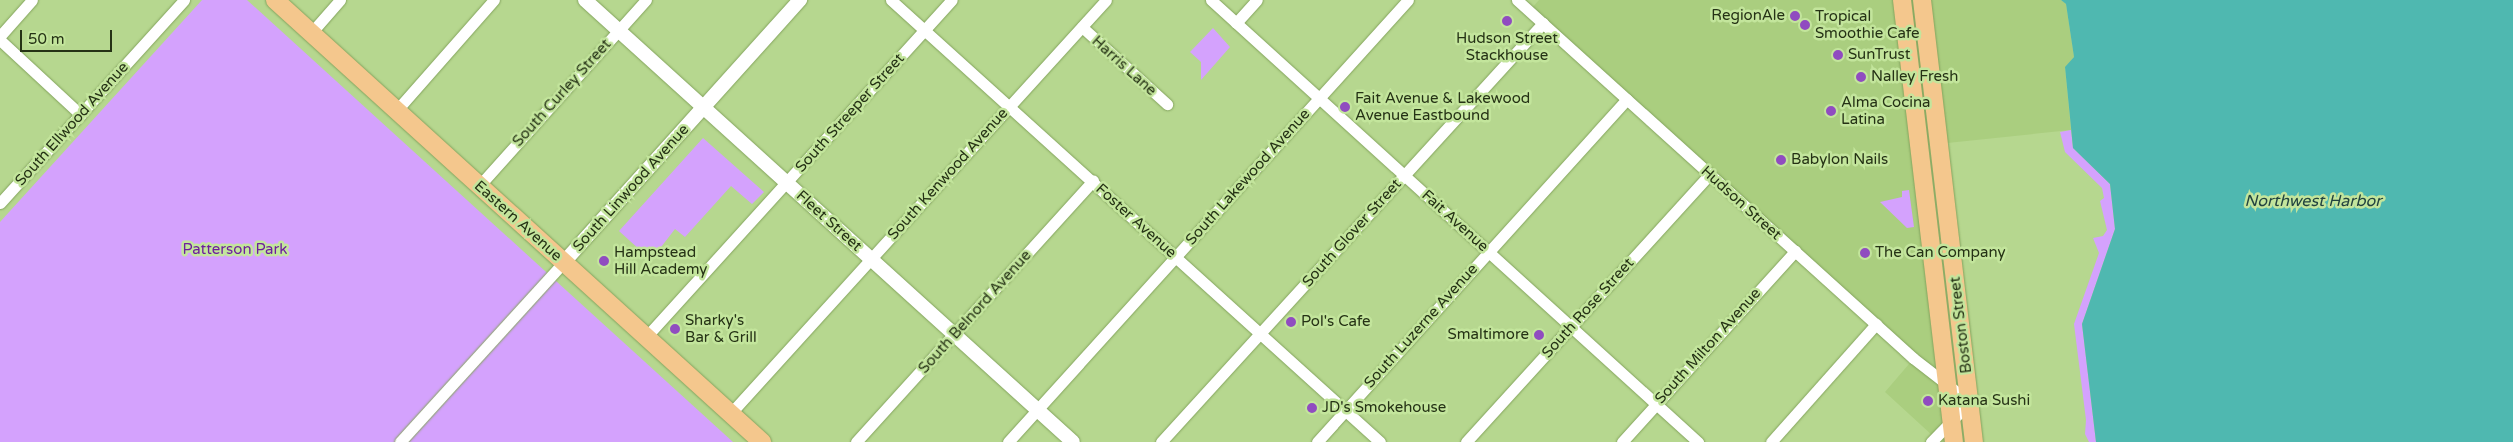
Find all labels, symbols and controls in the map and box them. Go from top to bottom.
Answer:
place label: RegionAle [1711,7,1785,25]
place label: Tropical Smoothie Cafe [1815,7,1920,42]
marker: RegionAle [1789,10,1801,22]
marker: Hudson Street Stackhouse [1501,15,1513,27]
marker: Tropical Smoothie Cafe [1799,19,1811,31]
scale bar [22,20,115,52]
place label: Hudson Street Stackhouse [1456,29,1558,64]
text: 50 m [28,30,65,48]
street label: Harris Lane [1088,32,1160,100]
street label: South Curley Street [509,36,615,150]
place label: SunTrust [1848,46,1910,64]
marker: SunTrust [1832,49,1844,61]
street label: South Streeper Street [792,50,908,176]
street label: South Ellwood Avenue [12,58,132,190]
place label: Nalley Fresh [1871,68,1958,86]
marker: Nalley Fresh [1855,71,1867,83]
place label: Fait Avenue & Lakewood Avenue Eastbound [1355,89,1530,124]
place label: Alma Cocina Latina [1841,93,1931,128]
marker: Fait Avenue & Lakewood Avenue Eastbound [1339,101,1351,113]
street label: South Kenwood Avenue [884,104,1012,244]
street label: South Lakewood Avenue [1182,105,1314,249]
marker: Alma Cocina Latina [1825,105,1837,117]
street label: South Linwood Avenue [569,121,693,255]
place label: Babylon Nails [1791,151,1888,169]
marker: Babylon Nails [1775,154,1787,166]
street label: Hudson Street [1697,162,1785,244]
street label: South Glover Street [1299,175,1405,291]
street label: Eastern Avenue [471,177,565,265]
street label: Foster Avenue [1092,180,1180,262]
street label: Fait Avenue [1418,186,1492,256]
street label: Fleet Street [792,187,866,255]
water label: Northwest Harbor [2245,191,2381,211]
park label: Patterson Park [183,241,287,259]
place label: Hampstead Hill Academy [614,243,707,278]
place label: The Can Company [1875,244,2005,262]
street label: South Belnord Avenue [915,247,1035,377]
marker: The Can Company [1859,247,1871,259]
street label: South Rose Street [1538,254,1638,362]
marker: Hampstead Hill Academy [598,255,610,267]
street label: South Luzerne Avenue [1360,260,1482,392]
street label: Boston Street [1946,276,1976,374]
street label: South Milton Avenue [1651,284,1765,408]
place label: Sharky's Bar & Grill [685,311,757,346]
place label: Pol's Cafe [1301,313,1371,331]
marker: Pol's Cafe [1285,316,1297,328]
marker: Sharky's Bar & Grill [669,323,681,335]
place label: Smaltimore [1448,326,1529,344]
marker: Smaltimore [1533,329,1545,341]
place label: Katana Sushi [1938,392,2030,410]
marker: Katana Sushi [1922,395,1934,407]
place label: JD's Smokehouse [1322,399,1446,417]
marker: JD's Smokehouse [1306,402,1318,414]

